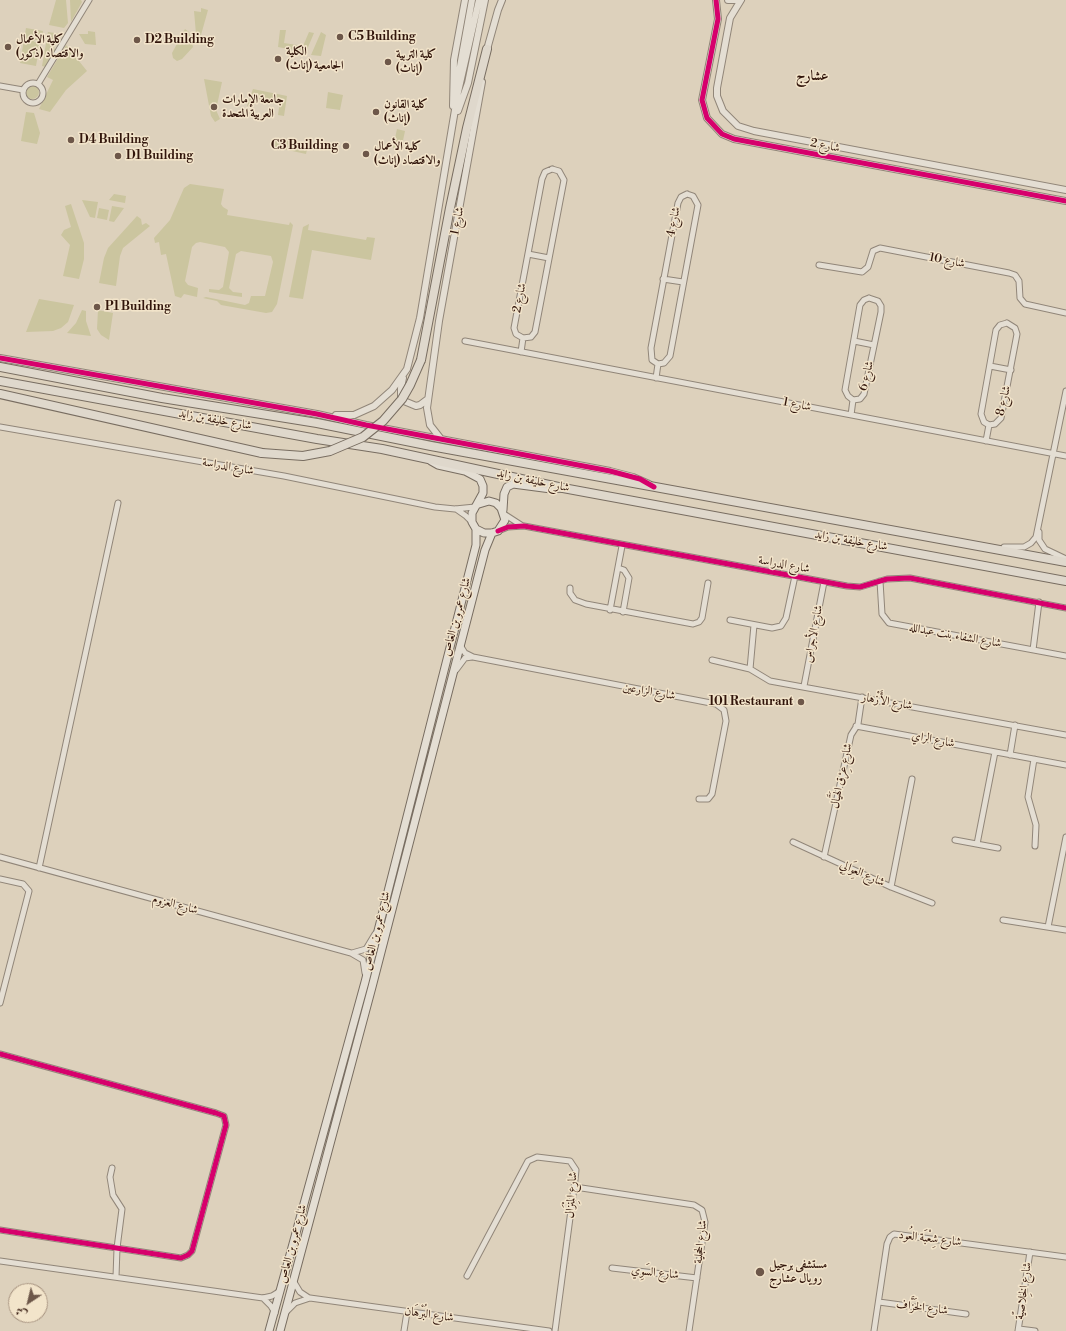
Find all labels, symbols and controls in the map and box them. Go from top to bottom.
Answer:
place label: C5 Building [348,30,416,44]
marker: C5 Building [335,32,345,42]
place label: كلية الأعمال والاقتصاد (ذكور) [16,33,84,61]
place label: D2 Building [145,33,214,47]
marker: D2 Building [132,35,142,45]
marker: كلية الأعمال والاقتصاد (ذكور) [3,42,13,52]
place label: الكلية الجامعية (إناث) [286,45,344,73]
place label: كلية التربية (إناث) [396,48,437,76]
marker: الكلية الجامعية (إناث) [273,54,283,64]
marker: كلية التربية (إناث) [383,57,393,67]
district label: عشارج [796,69,828,85]
place label: جامعة الإمارات العربية المتحدة [222,93,284,121]
place label: كلية القانون (إناث) [384,98,428,126]
marker: جامعة الإمارات العربية المتحدة [209,102,219,112]
marker: كلية القانون (إناث) [371,107,381,117]
place label: D4 Building [79,133,148,147]
marker: D4 Building [66,135,76,145]
street label: شارع 2 [809,136,841,156]
place label: C3 Building [271,139,338,153]
place label: كلية الأعمال والاقتصاد (إناث) [374,140,440,168]
marker: C3 Building [341,141,351,151]
place label: D1 Building [126,149,193,163]
marker: كلية الأعمال والاقتصاد (إناث) [361,149,371,159]
marker: D1 Building [113,151,123,161]
street label: شارع 1 [448,206,468,236]
street label: شارع 4 [664,206,684,238]
street label: شارع 10 [928,250,966,272]
street label: شارع 2 [510,282,530,314]
place label: P1 Building [105,300,171,314]
marker: P1 Building [92,302,102,312]
street label: شارع 6 [857,359,877,393]
street label: شارع 8 [994,384,1014,418]
street label: شارع 1 [782,395,812,415]
street label: شارع خليفة بن زايد [177,406,253,434]
street label: شارع الدراسة [201,455,255,479]
street label: شارع خليفة بن زايد [495,466,571,496]
street label: شارع خليفة بن زايد [813,527,889,555]
street label: شارع الدراسة [757,553,811,577]
street label: شارع عمرو بن العاص [440,576,474,658]
street label: شارع الأجراس [801,604,827,664]
street label: شارع الشفاء بنت عبدالله [908,621,1002,651]
street label: شارع الزارعين [622,680,676,704]
street label: شارع الأَزْهار [860,690,914,714]
place label: 101 Restaurant [709,695,793,709]
marker: 101 Restaurant [796,697,806,707]
street label: شارع الراي [910,729,956,751]
street label: شارع عِرْق الهَيَّال [828,742,856,810]
street label: شارع العِوَالِي [837,858,887,890]
street label: شارع عمرو بن العاص [360,890,394,972]
street label: شارع العزوم [151,892,199,918]
street label: شارع المِنْزَال [563,1171,581,1219]
street label: شارع عمرو بن العاص [276,1203,310,1285]
street label: شارع الحجلية [692,1219,710,1265]
street label: شارع شِعْبَة العُود [898,1228,962,1250]
place label: مستشفى برجيل رويال عشارج [769,1258,827,1286]
street label: شارع الخِلاصيّة [1013,1261,1035,1321]
street label: شارع السَوِي [630,1263,680,1283]
marker: مستشفى برجيل رويال عشارج [754,1266,766,1278]
north arrow [8,1283,48,1323]
street label: شارع الخَزَّاف [895,1298,949,1318]
text: ش [13,1303,30,1321]
street label: شارع البُرْهَان [403,1304,455,1326]

